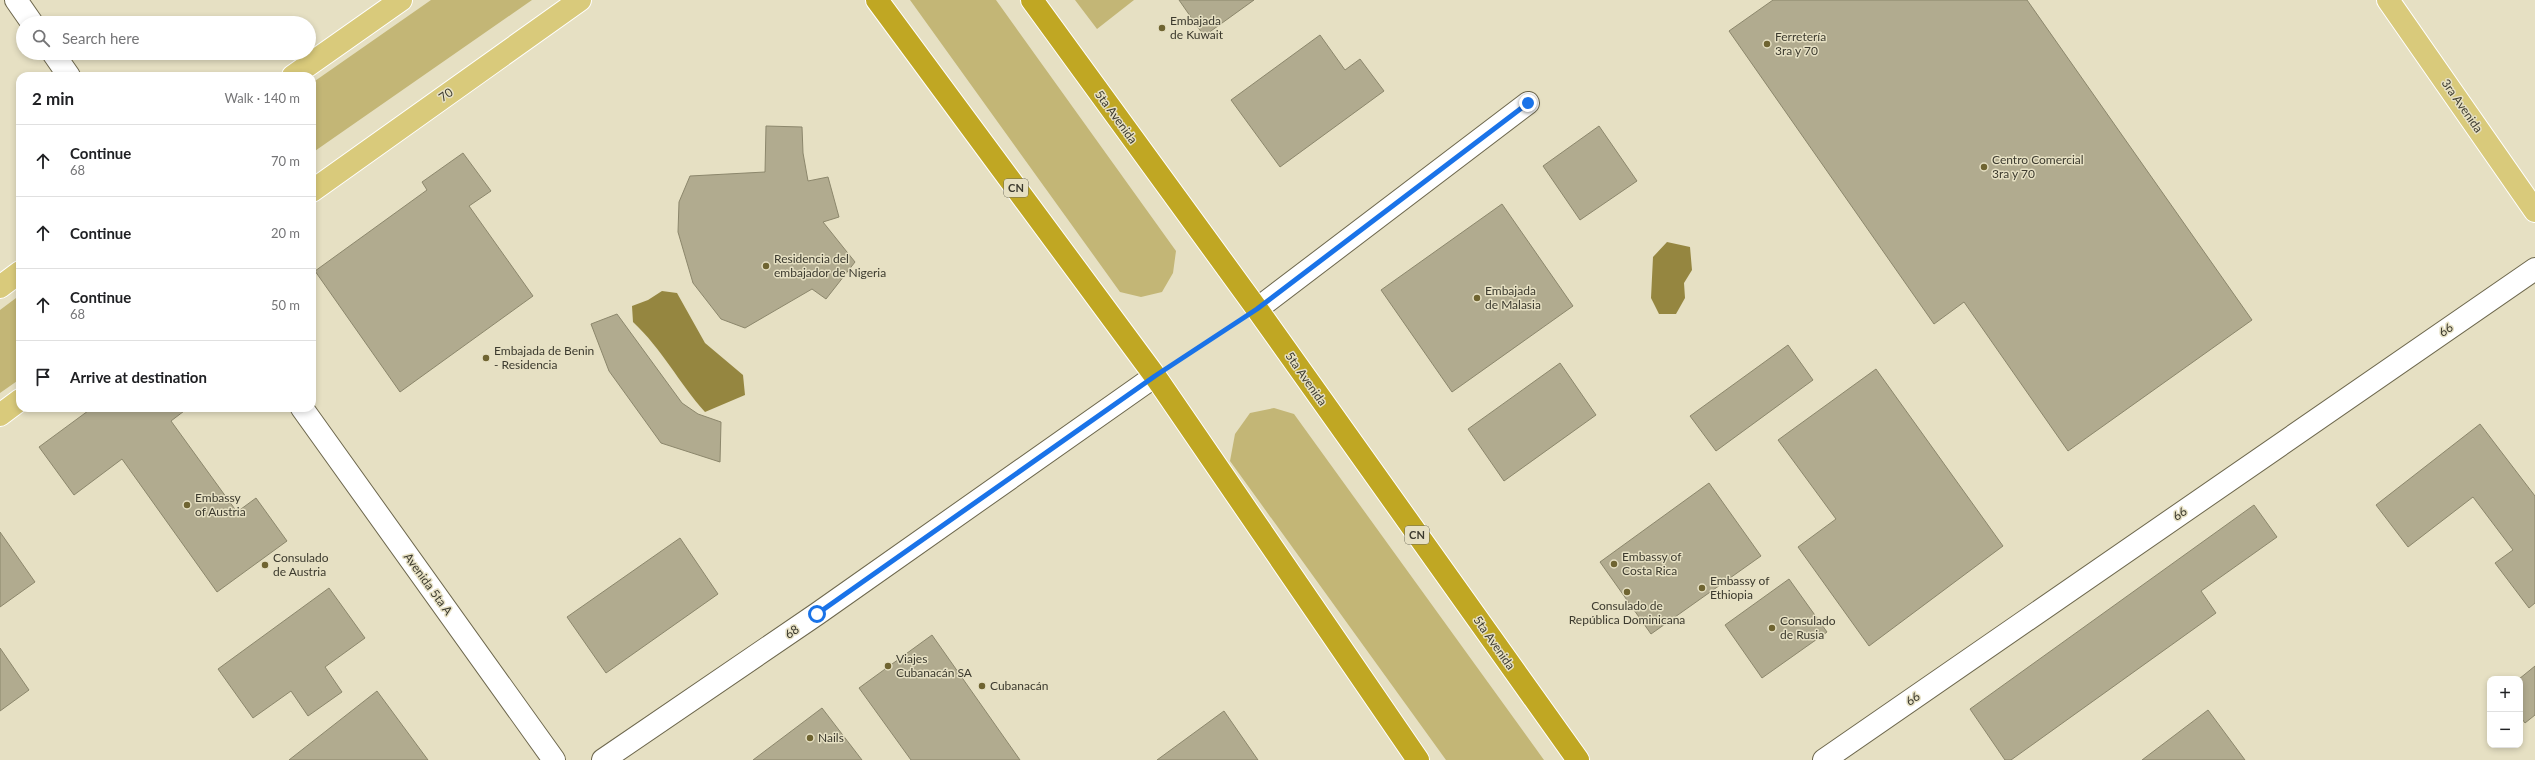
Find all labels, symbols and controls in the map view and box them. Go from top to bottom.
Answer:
place label: Embajada de Kuwait [1170,13,1224,42]
search box [16,16,316,60]
marker: Embajada de Kuwait [1157,23,1167,33]
icon: search [30,27,52,49]
text: Search here [62,29,139,47]
place label: Ferretería 3ra y 70 [1775,29,1826,58]
marker: Ferretería 3ra y 70 [1762,39,1772,49]
street label: 3ra Avenida [2438,76,2486,135]
street label: 70 [436,84,456,105]
street label: 5ta Avenida [1092,87,1141,146]
text: 2 min [32,88,74,109]
text: Walk · 140 m [224,90,300,106]
route end [1519,94,1537,112]
text: Continue [70,144,131,162]
icon: ahead [32,150,54,172]
place label: Centro Comercial 3ra y 70 [1992,152,2084,181]
text: 70 m [271,153,300,169]
text: 68 [70,162,85,178]
marker: Centro Comercial 3ra y 70 [1979,162,1989,172]
road number: CN [1004,179,1028,197]
icon: ahead [32,222,54,244]
text: Continue [70,224,131,242]
text: 20 m [271,225,300,241]
place label: Residencia del embajador de Nigeria [774,251,886,280]
marker: Residencia del embajador de Nigeria [761,261,771,271]
place label: Embajada de Malasia [1485,283,1541,312]
text: Continue [70,288,131,306]
marker: Embajada de Malasia [1472,293,1482,303]
icon: ahead [32,294,54,316]
text: 50 m [271,297,300,313]
text: 68 [70,306,85,322]
street label: 66 [2436,319,2456,340]
place label: Embajada de Benin - Residencia [494,343,594,372]
street label: 5ta Avenida [1282,349,1330,408]
marker: Embajada de Benin - Residencia [481,353,491,363]
icon: arrive [32,366,54,388]
text: Arrive at destination [70,368,207,386]
place label: Embassy of Austria [195,490,246,519]
marker: Embassy of Austria [182,500,192,510]
street label: 66 [2170,503,2190,524]
road number: CN [1405,526,1429,544]
place label: Embassy of Costa Rica [1622,549,1682,578]
place label: Consulado de Austria [273,550,329,579]
street label: Avenida 5ta A [401,550,457,618]
marker: Embassy of Costa Rica [1609,559,1619,569]
marker: Consulado de Austria [260,560,270,570]
place label: Embassy of Ethiopia [1710,573,1770,602]
marker: Embassy of Ethiopia [1697,583,1707,593]
marker: Consulado de República Dominicana [1622,587,1632,597]
place label: Consulado de República Dominicana [1569,598,1685,627]
route start [808,605,826,623]
street label: 5ta Avenida [1470,613,1518,672]
place label: Consulado de Rusia [1780,613,1836,642]
street label: 68 [782,621,802,642]
marker: Consulado de Rusia [1767,623,1777,633]
place label: Viajes Cubanacán SA [896,651,973,680]
marker: Viajes Cubanacán SA [883,661,893,671]
map controls [2487,676,2523,748]
button: + [2487,676,2523,712]
place label: Cubanacán [990,678,1048,693]
marker: Cubanacán [977,681,987,691]
street label: 66 [1903,688,1923,709]
button: − [2487,712,2523,748]
place label: Nails [818,730,844,745]
marker: Nails [805,733,815,743]

